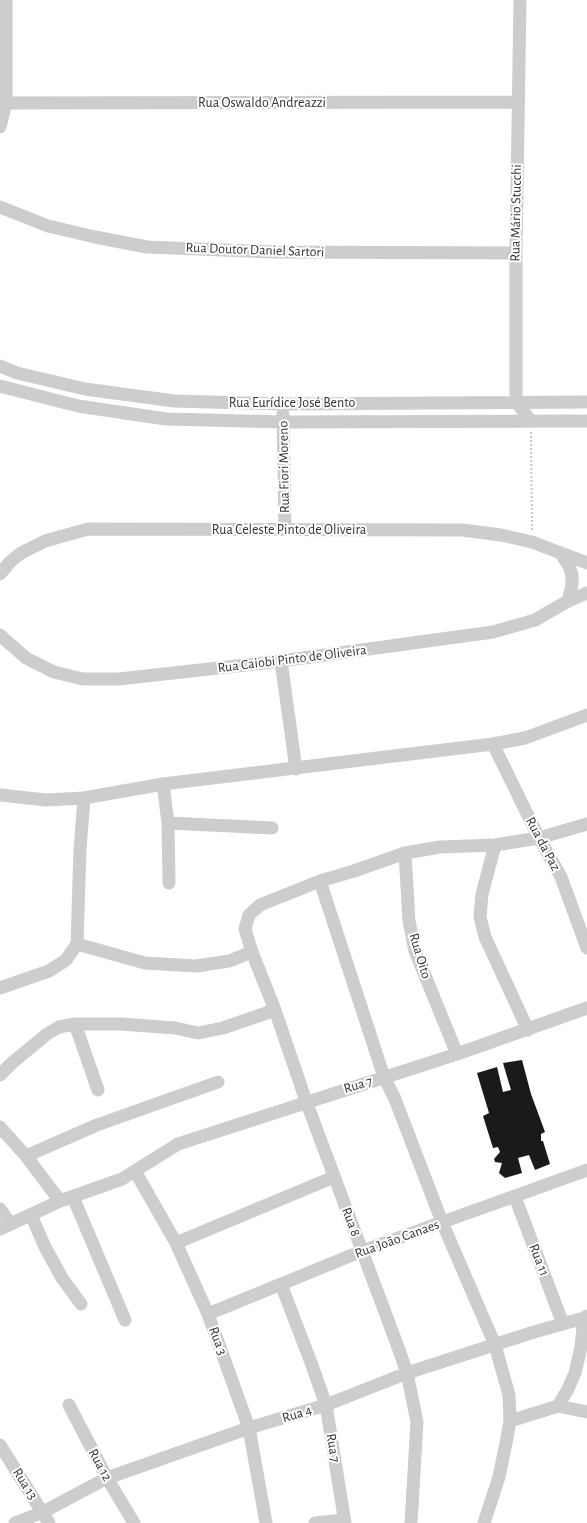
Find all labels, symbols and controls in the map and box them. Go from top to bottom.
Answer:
street label: Rua Oswaldo Andreazzi [198,95,326,111]
street label: Rua Mário Stucchi [507,164,525,262]
street label: Rua Doutor Daniel Sartori [185,239,325,261]
street label: Rua Eurídice José Bento [229,395,355,411]
street label: Rua Fiori Moreno [275,421,293,513]
street label: Rua Celeste Pinto de Oliveira [212,522,366,538]
street label: Rua Caiobi Pinto de Oliveira [217,642,367,676]
street label: Rua da Paz [522,814,564,874]
street label: Rua Oito [405,931,435,981]
street label: Rua 7 [342,1073,374,1097]
street label: Rua 8 [338,1205,364,1239]
street label: Rua João Canaes [352,1216,442,1262]
street label: Rua 11 [525,1242,553,1278]
street label: Rua 3 [205,1324,231,1358]
street label: Rua 4 [280,1402,314,1426]
street label: Rua 7 [322,1432,344,1464]
street label: Rua 12 [84,1446,116,1484]
street label: Rua 13 [9,1465,41,1503]

